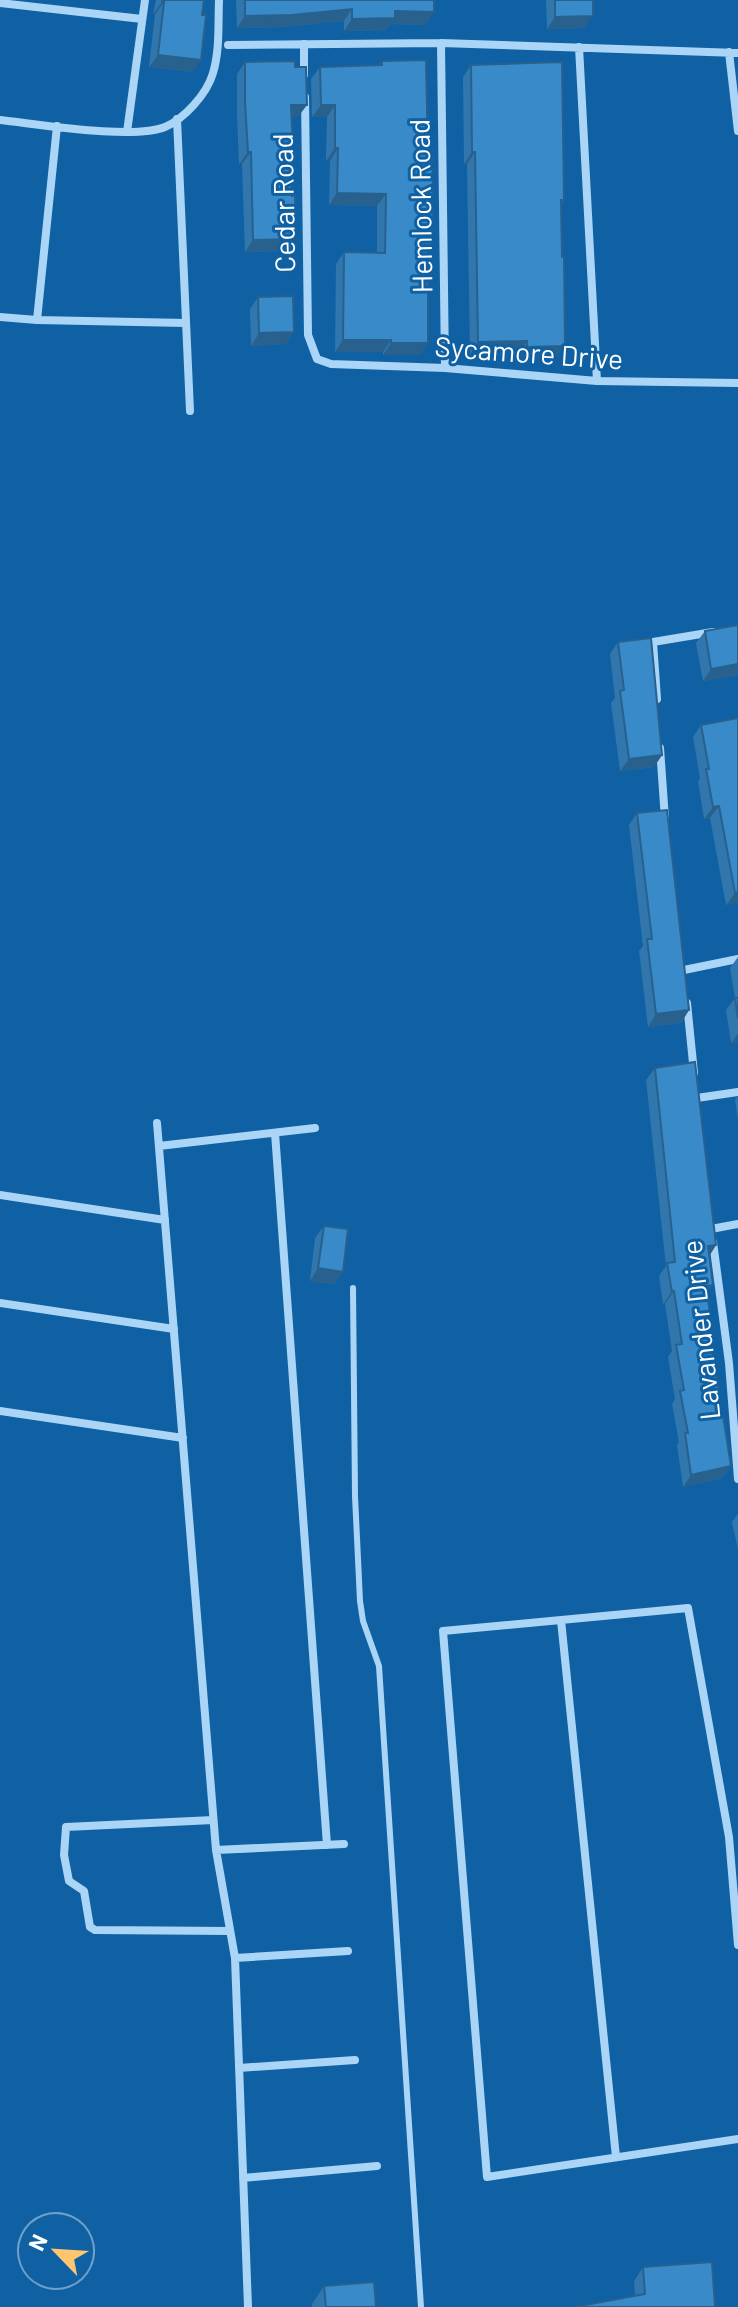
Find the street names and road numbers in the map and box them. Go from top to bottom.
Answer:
street label: Hemlock Road [401,119,439,293]
street label: Cedar Road [265,133,301,273]
street label: Sycamore Drive [434,328,624,376]
street label: Lavander Drive [674,1239,726,1422]

